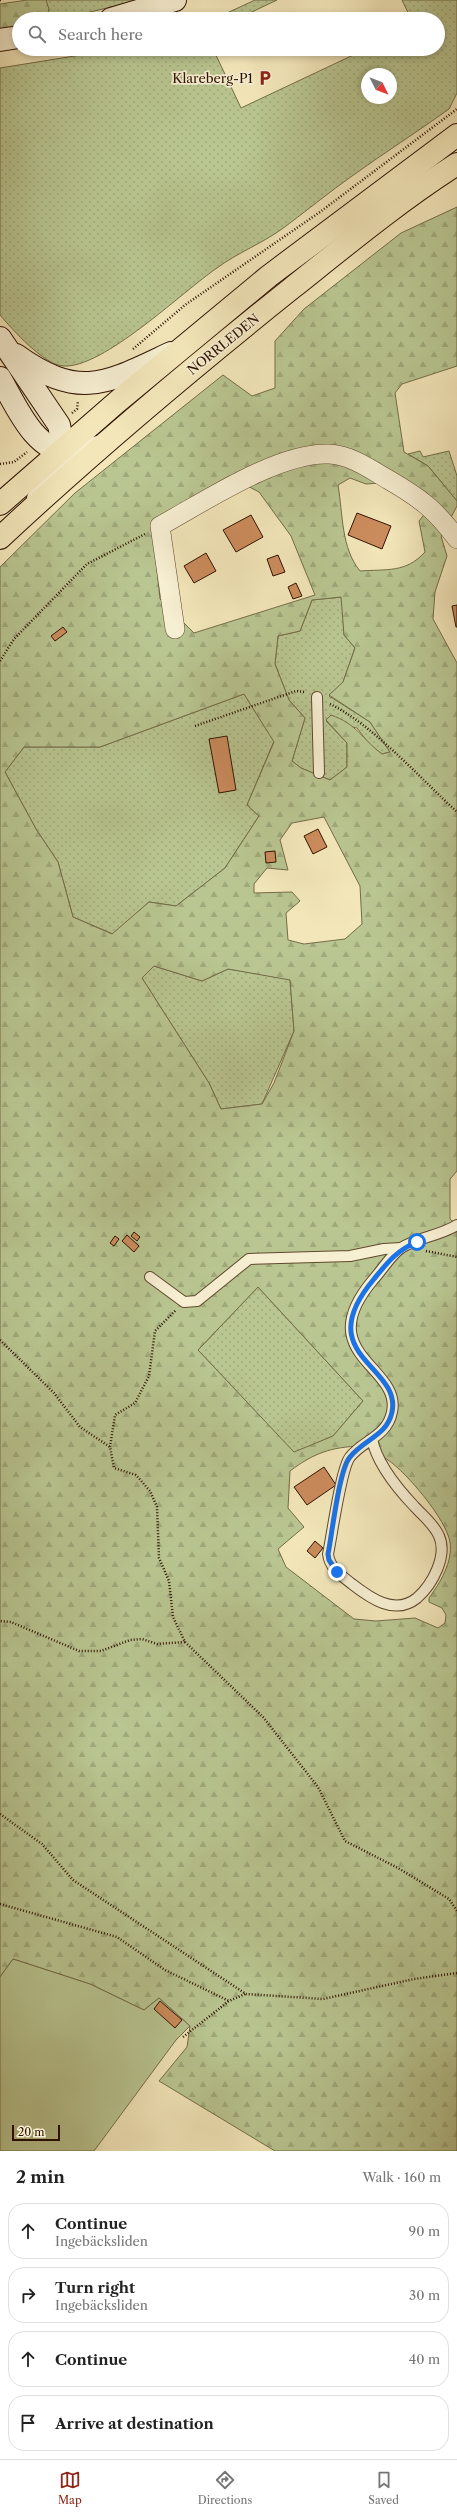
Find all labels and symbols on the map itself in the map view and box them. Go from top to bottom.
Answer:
north arrow [361,68,397,104]
parking icon: Klareberg-P1 [256,69,274,87]
place label: Klareberg-P1 [172,70,254,86]
street label: NORRLEDEN [184,310,262,378]
route start [408,1233,426,1251]
route end [328,1563,346,1581]
scale bar [12,2123,60,2142]

